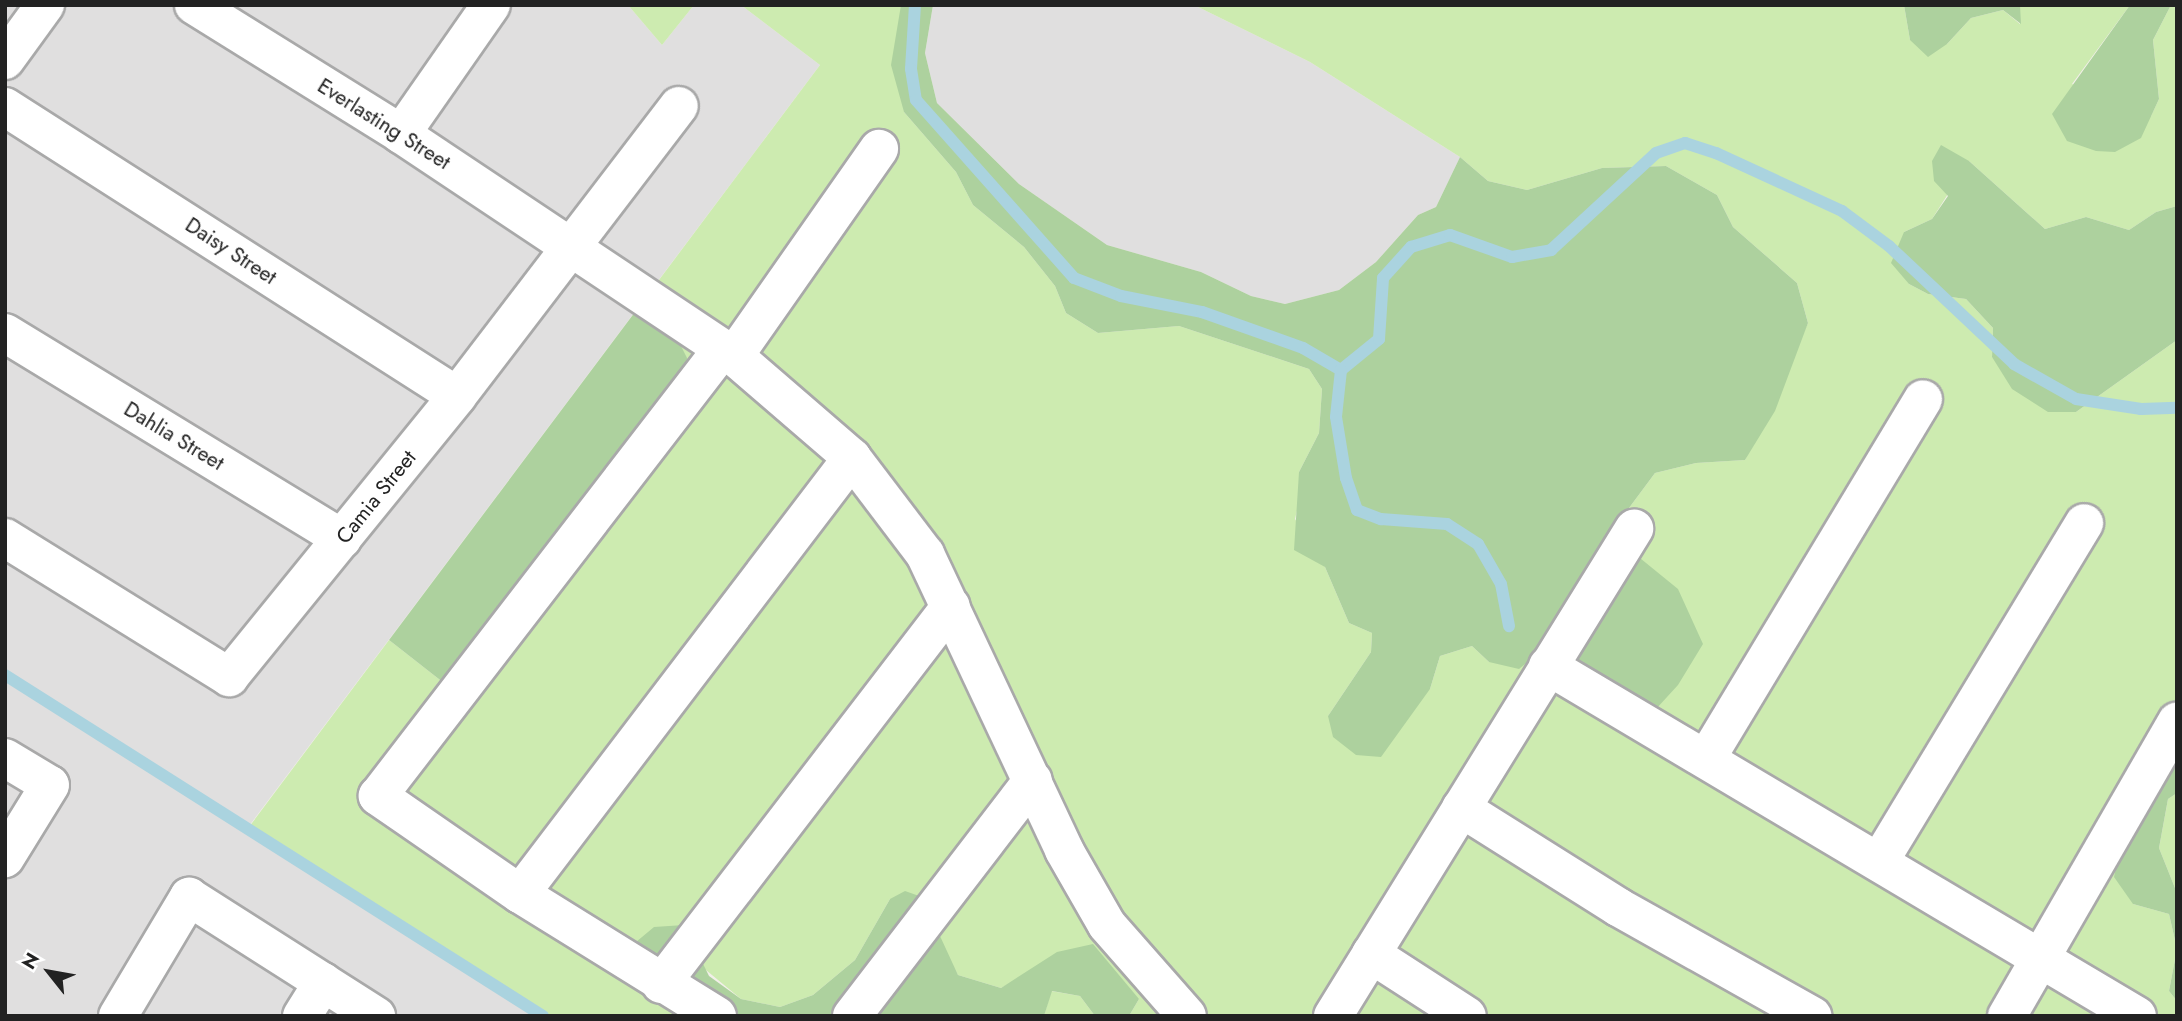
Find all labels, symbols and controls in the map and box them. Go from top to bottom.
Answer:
street label: Everlasting Street [313,73,455,175]
street label: Daisy Street [181,212,281,290]
street label: Dahlia Street [119,396,229,476]
street label: Camia Street [331,445,421,549]
north arrow [14,937,84,1007]
text: N [15,948,46,974]

